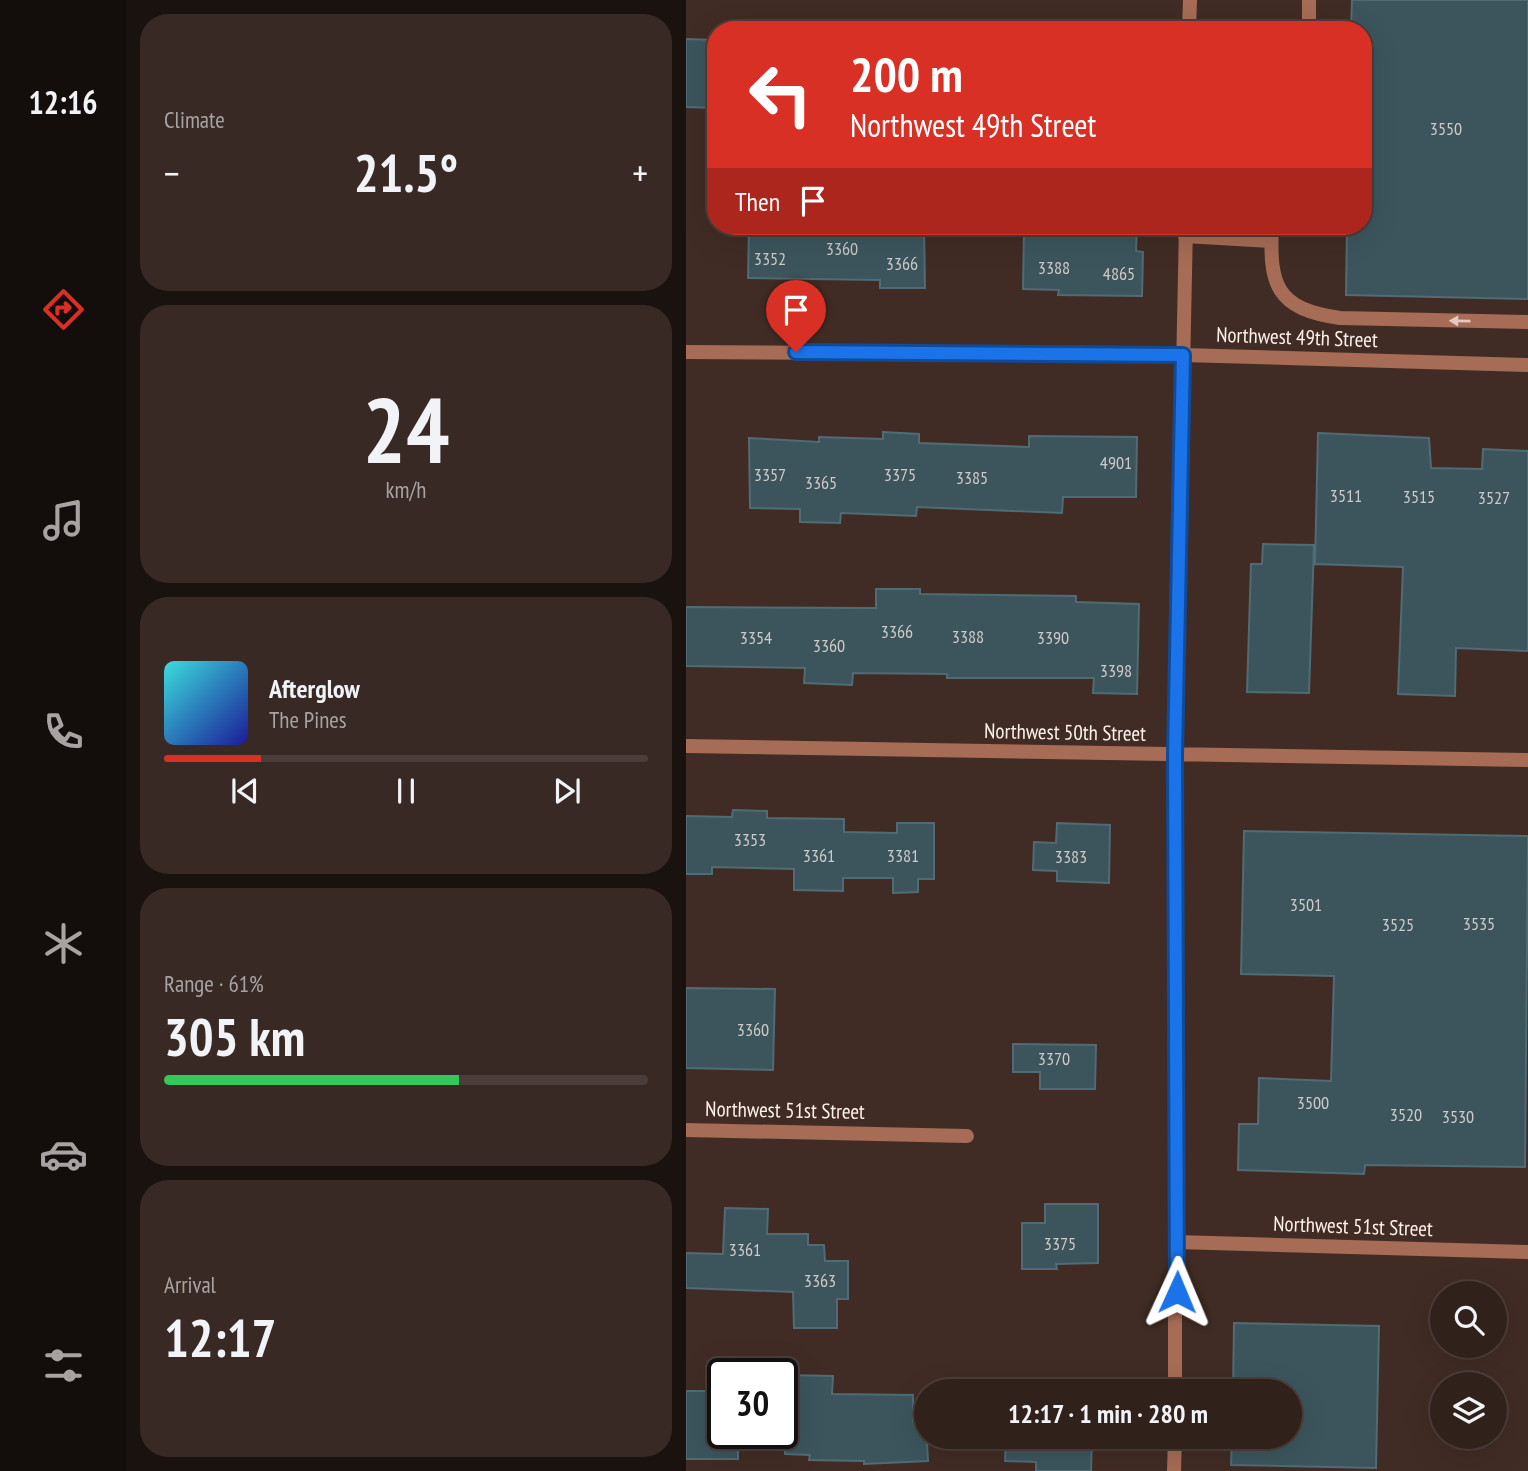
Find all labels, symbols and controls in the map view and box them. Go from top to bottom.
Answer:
text: 200 m [850,42,963,106]
icon: left [735,49,826,140]
text: 12:16 [28,81,98,123]
text: Northwest 49th Street [850,104,1096,146]
text: Climate [164,105,225,134]
house number: 3550 [1430,117,1462,140]
text: 21.5° [354,139,458,206]
text: − [164,148,180,197]
text: + [632,148,648,197]
icon: arrive [794,182,832,220]
text: Then [735,185,780,218]
house number: 3360 [826,237,858,260]
house number: 3352 [754,247,786,270]
house number: 3366 [886,252,918,275]
house number: 3388 [1038,256,1070,279]
house number: 4865 [1103,262,1135,285]
pin [766,280,826,352]
icon: directions [39,285,88,334]
icon: arrive [777,291,815,329]
one-way arrow [1449,315,1471,327]
street label: Northwest 49th Street [1216,321,1378,353]
text: 24 [363,370,450,488]
house number: 4901 [1100,451,1132,474]
house number: 3357 [754,463,786,486]
house number: 3375 [884,463,916,486]
house number: 3385 [956,466,988,489]
house number: 3365 [805,471,837,494]
text: km/h [386,475,426,504]
house number: 3511 [1330,484,1362,507]
house number: 3515 [1403,485,1435,508]
house number: 3527 [1478,486,1510,509]
icon: music [39,496,88,545]
house number: 3366 [881,620,913,643]
house number: 3388 [952,625,984,648]
house number: 3354 [740,626,772,649]
house number: 3390 [1037,626,1069,649]
house number: 3360 [813,634,845,657]
house number: 3398 [1100,659,1132,682]
text: Afterglow [269,672,360,705]
text: The Pines [269,705,347,734]
icon: phone [39,707,88,756]
street label: Northwest 50th Street [984,717,1146,747]
icon: previous [226,772,264,810]
icon: pause [387,772,425,810]
icon: next [548,772,586,810]
house number: 3353 [734,828,766,851]
house number: 3361 [803,844,835,867]
house number: 3381 [887,844,919,867]
house number: 3383 [1055,845,1087,868]
house number: 3501 [1290,893,1322,916]
house number: 3535 [1463,912,1495,935]
house number: 3525 [1382,913,1414,936]
icon: climate [39,919,88,968]
text: Range · 61% [164,969,264,998]
text: 305 km [164,1003,305,1070]
house number: 3360 [737,1018,769,1041]
house number: 3370 [1038,1047,1070,1070]
house number: 3500 [1297,1091,1329,1114]
street label: Northwest 51st Street [705,1095,865,1125]
house number: 3520 [1390,1103,1422,1126]
house number: 3530 [1442,1105,1474,1128]
icon: car [39,1130,88,1179]
street label: Northwest 51st Street [1273,1210,1433,1242]
house number: 3375 [1044,1232,1076,1255]
house number: 3361 [729,1238,761,1261]
position arrow [1140,1255,1214,1329]
house number: 3363 [804,1269,836,1292]
text: Arrival [164,1270,216,1299]
map controls [1430,1281,1507,1449]
button: search [1430,1281,1507,1358]
text: 12:17 [164,1304,276,1371]
icon: filters [39,1341,88,1390]
speed limit sign: 30 [707,1358,798,1449]
button: layers [1430,1372,1507,1449]
text: 12:17 · 1 min · 280 m [1008,1397,1208,1430]

